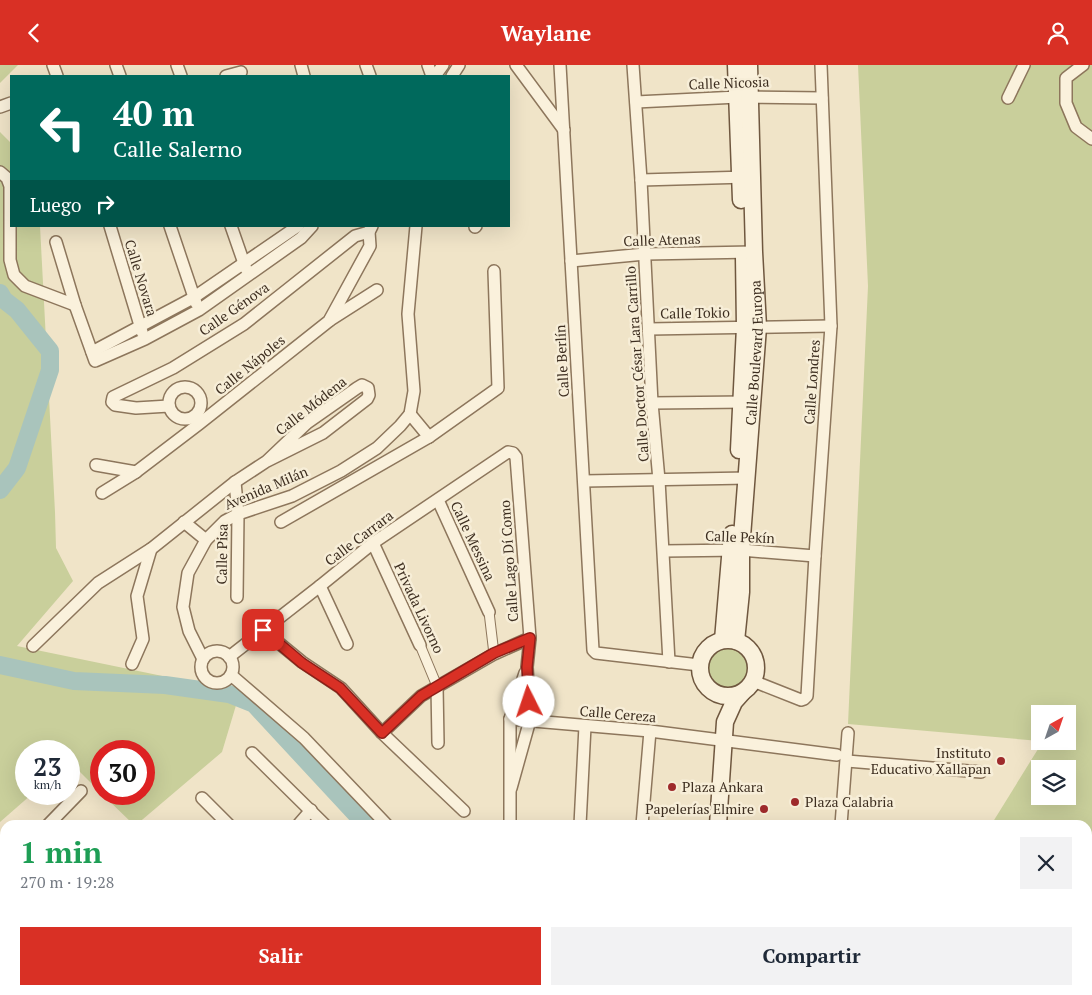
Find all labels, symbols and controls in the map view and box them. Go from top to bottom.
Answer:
text: Waylane [501,18,591,47]
icon: back [20,19,48,47]
icon: person [1044,19,1072,47]
street label: Calle Nicosia [688,72,770,93]
text: 40 m [113,90,194,136]
icon: left [30,95,95,160]
text: Calle Salerno [113,134,242,163]
icon: right [91,190,119,218]
text: Luego [30,192,81,217]
street label: Calle Atenas [623,229,701,250]
street label: Calle Novara [121,237,162,319]
street label: Calle Doctor César Lara Carrillo [620,265,653,463]
street label: Calle Génova [195,277,273,340]
street label: Calle Boulevard Europa [741,280,767,426]
street label: Calle Tokio [660,302,730,323]
street label: Calle Berlín [550,324,573,398]
street label: Calle Nápoles [211,330,289,399]
street label: Calle Londres [799,339,824,425]
street label: Calle Módena [271,372,350,439]
street label: Avenida Milán [221,461,311,514]
street label: Calle Messina [447,498,500,584]
street label: Calle Lago Dí Como [495,499,522,623]
street label: Calle Carrara [321,506,397,570]
street label: Calle Pisa [211,524,232,584]
street label: Calle Pekín [705,526,776,547]
street label: Privada Livorno [390,559,449,657]
pin [242,609,284,651]
icon: arrive [249,616,277,644]
position arrow [502,675,554,727]
street label: Calle Cereza [579,701,657,726]
north arrow [1031,705,1076,750]
map controls [1031,705,1076,805]
speed limit sign: 30 [90,740,155,805]
place label: Instituto Educativo Xallapan [871,743,992,778]
text: 23 [33,750,62,783]
marker: Instituto Educativo Xallapan [995,755,1007,767]
button: layers [1031,760,1076,805]
text: km/h [34,777,61,792]
place label: Plaza Ankara [682,777,763,796]
marker: Plaza Ankara [666,781,678,793]
place label: Plaza Calabria [805,792,894,811]
marker: Plaza Calabria [789,796,801,808]
place label: Papelerías Elmire [645,799,754,818]
marker: Papelerías Elmire [758,803,770,815]
text: 1 min [20,832,102,872]
button: close [1020,837,1072,889]
text: 270 m · 19:28 [20,871,114,893]
button: Salir [20,927,541,985]
button: Compartir [551,927,1072,985]

